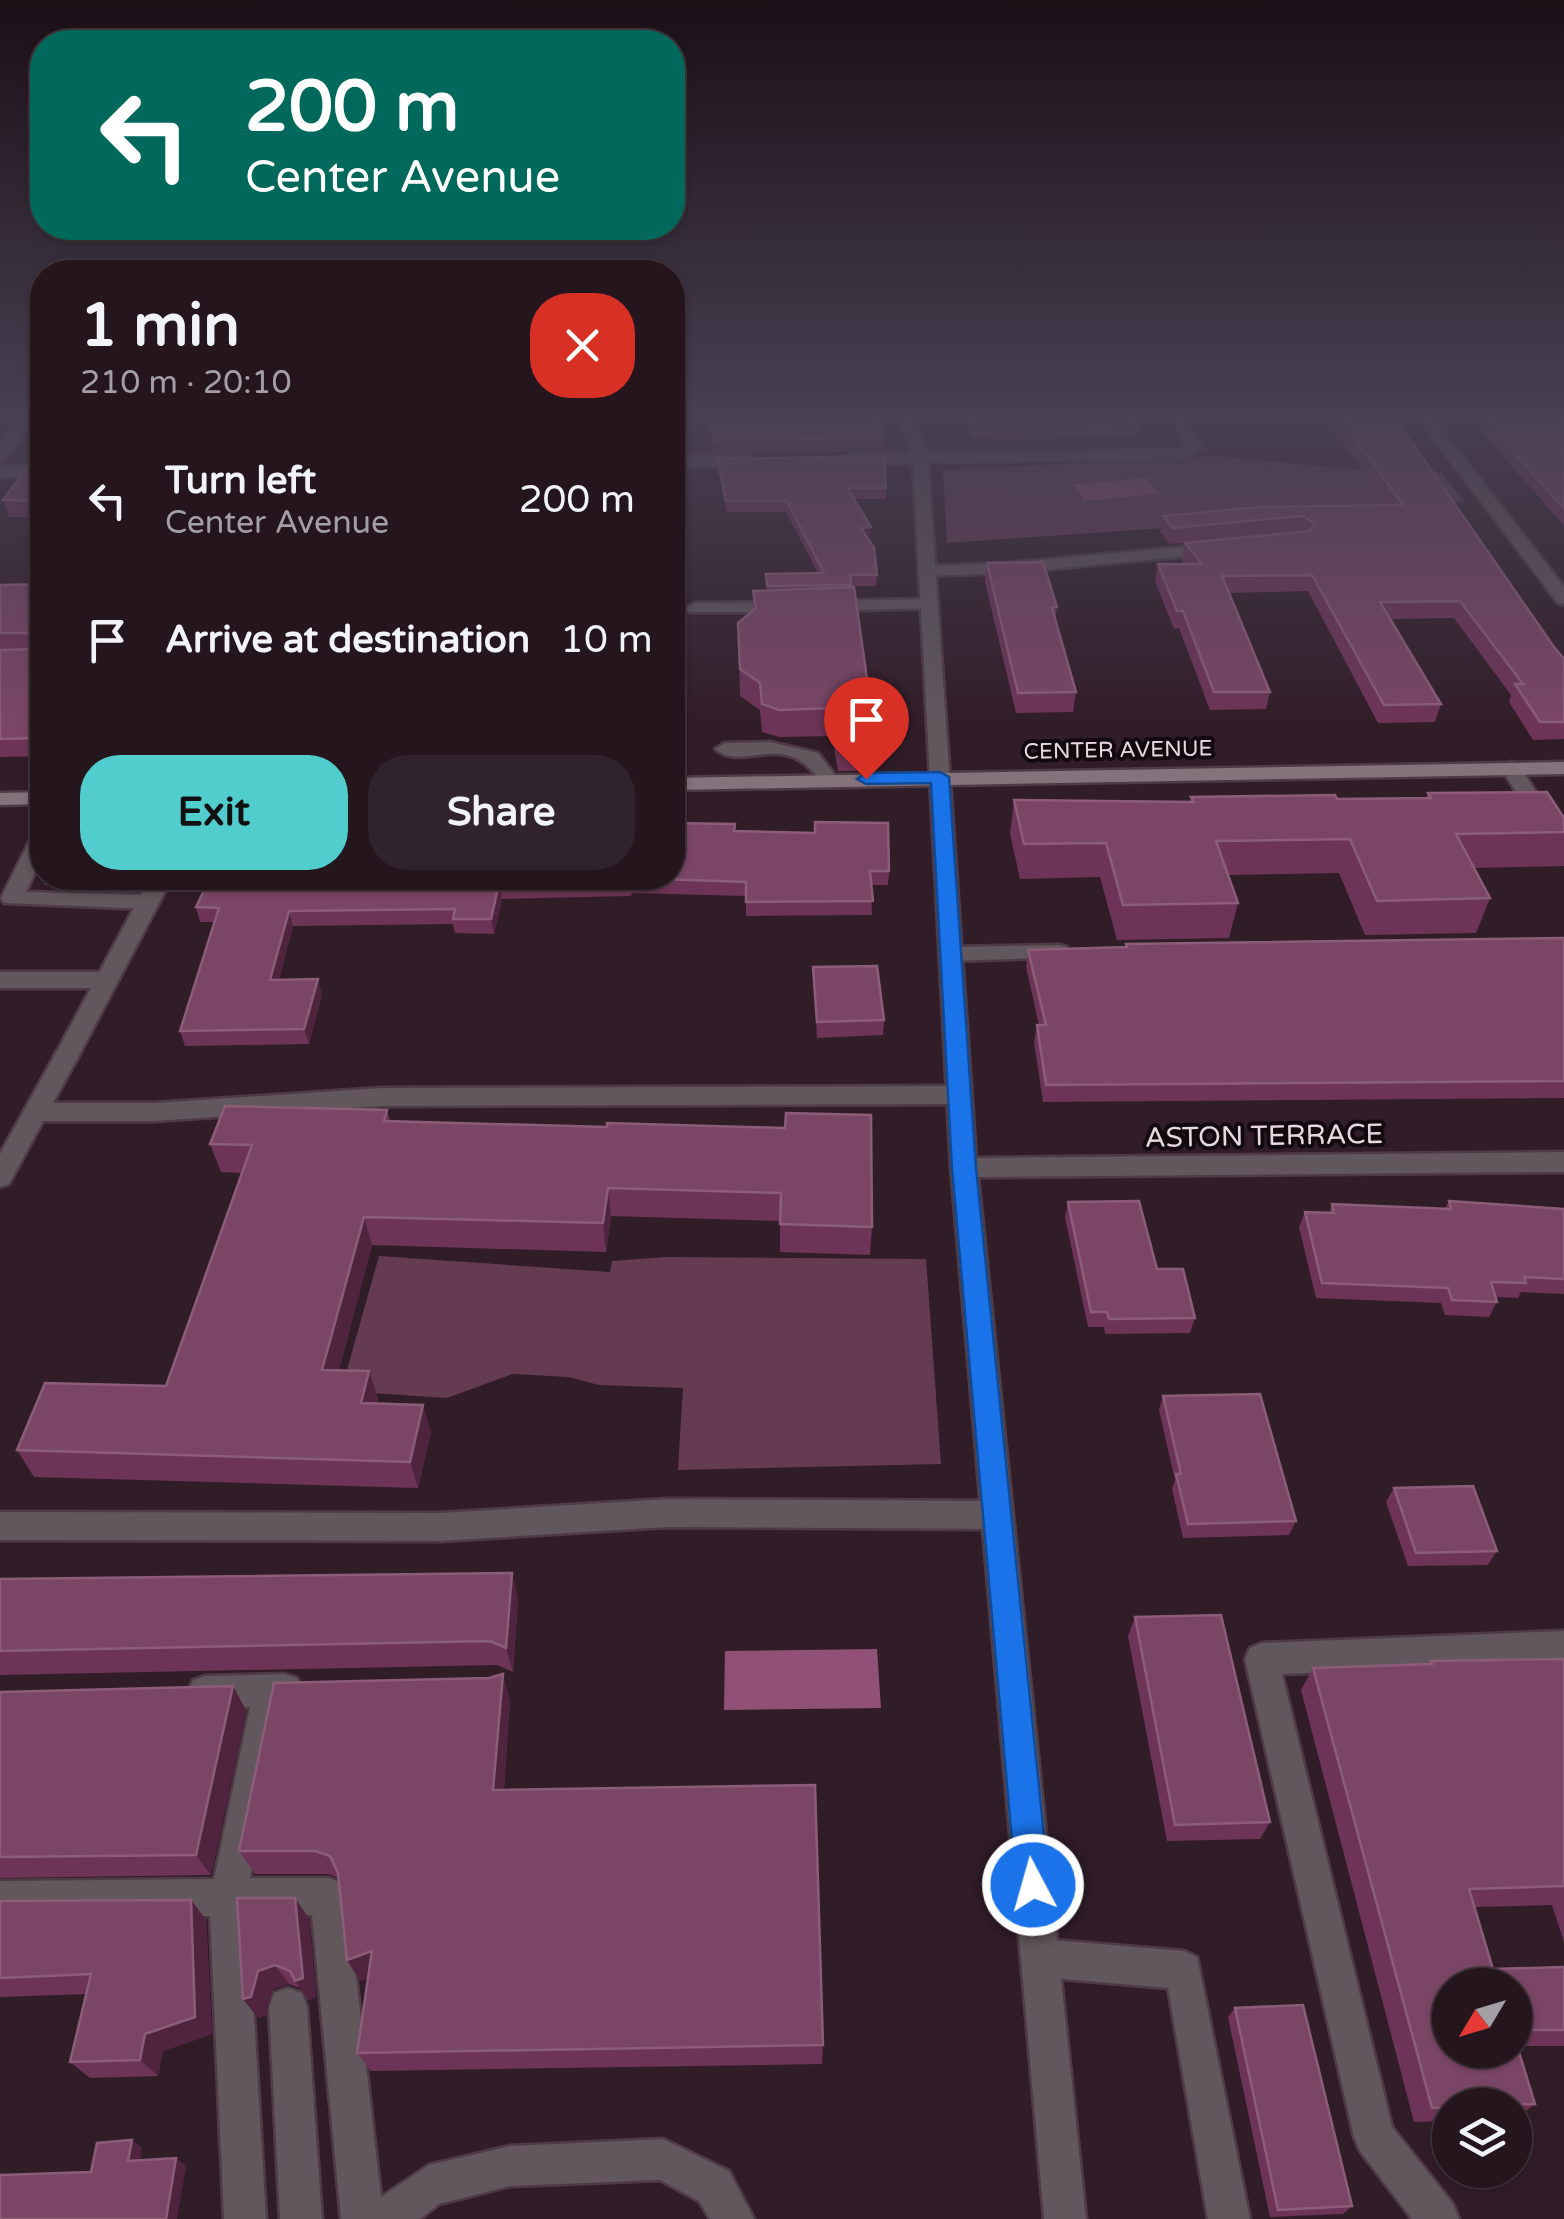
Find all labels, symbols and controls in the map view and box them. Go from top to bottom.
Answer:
text: 200 m [245,66,459,150]
icon: left [80,70,210,200]
text: Center Avenue [245,151,560,205]
text: 1 min [80,290,240,362]
button: close [530,293,635,398]
text: 210 m · 20:10 [80,364,292,402]
text: Turn left [165,458,316,504]
icon: left [80,473,135,528]
text: 200 m [519,477,635,523]
text: Center Avenue [165,504,389,542]
icon: arrive [80,613,135,668]
text: Arrive at destination [165,617,530,663]
text: 10 m [560,617,653,663]
pin [824,677,909,780]
icon: arrive [839,692,894,747]
street label: CENTER AVENUE [1023,735,1213,765]
button: Exit [80,755,348,870]
button: Share [368,755,635,870]
street label: ASTON TERRACE [1144,1117,1384,1155]
position arrow [981,1833,1085,1937]
north arrow [1432,1968,1532,2068]
map controls [1432,1968,1532,2188]
button: layers [1432,2088,1532,2188]

